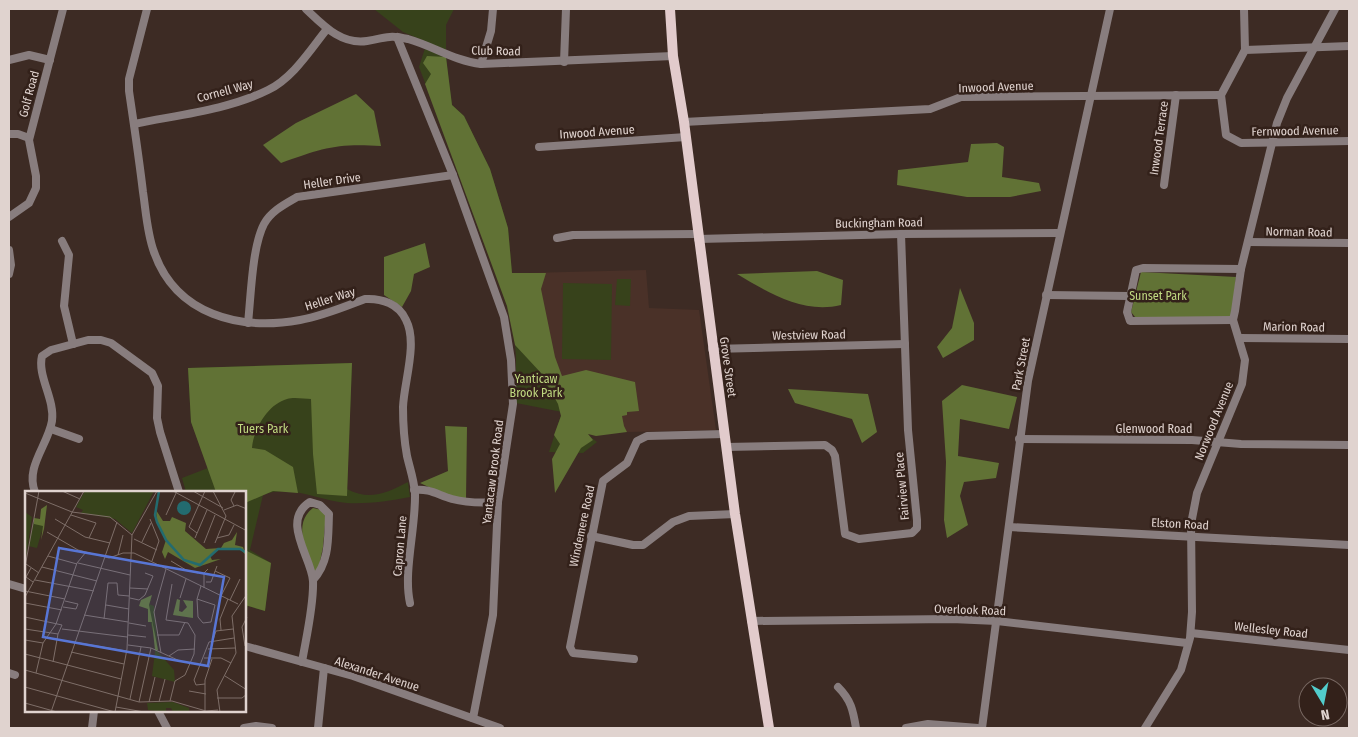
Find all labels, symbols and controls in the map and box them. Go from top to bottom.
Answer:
street label: Club Road [471,44,521,58]
street label: Golf Road [16,69,42,119]
street label: Cornell Way [195,77,255,105]
street label: Inwood Avenue [958,79,1034,95]
street label: Inwood Terrace [1147,100,1171,176]
street label: Inwood Avenue [559,122,635,142]
street label: Fernwood Avenue [1251,123,1339,139]
street label: Heller Drive [302,170,362,192]
street label: Buckingham Road [835,215,923,231]
street label: Norman Road [1265,224,1333,240]
street label: Heller Way [303,284,358,314]
park label: Sunset Park [1129,289,1187,303]
street label: Marion Road [1263,319,1325,335]
street label: Westview Road [772,327,846,343]
street label: Grove Street [717,336,739,398]
street label: Park Street [1009,336,1033,392]
park label: Yanticaw Brook Park [510,372,563,400]
street label: Norwood Avenue [1192,380,1236,462]
street label: Yantacaw Brook Road [480,419,506,525]
park label: Tuers Park [238,422,289,436]
street label: Glenwood Road [1116,422,1192,436]
street label: Fairview Place [892,451,912,521]
street label: Windemere Road [566,484,598,568]
inset map [25,491,246,712]
street label: Capron Lane [390,515,410,577]
street label: Elston Road [1151,515,1209,533]
street label: Overlook Road [934,602,1006,618]
street label: Wellesley Road [1233,619,1309,641]
street label: Alexander Avenue [333,654,421,694]
north arrow [1298,677,1348,727]
text: N [1320,705,1331,723]

